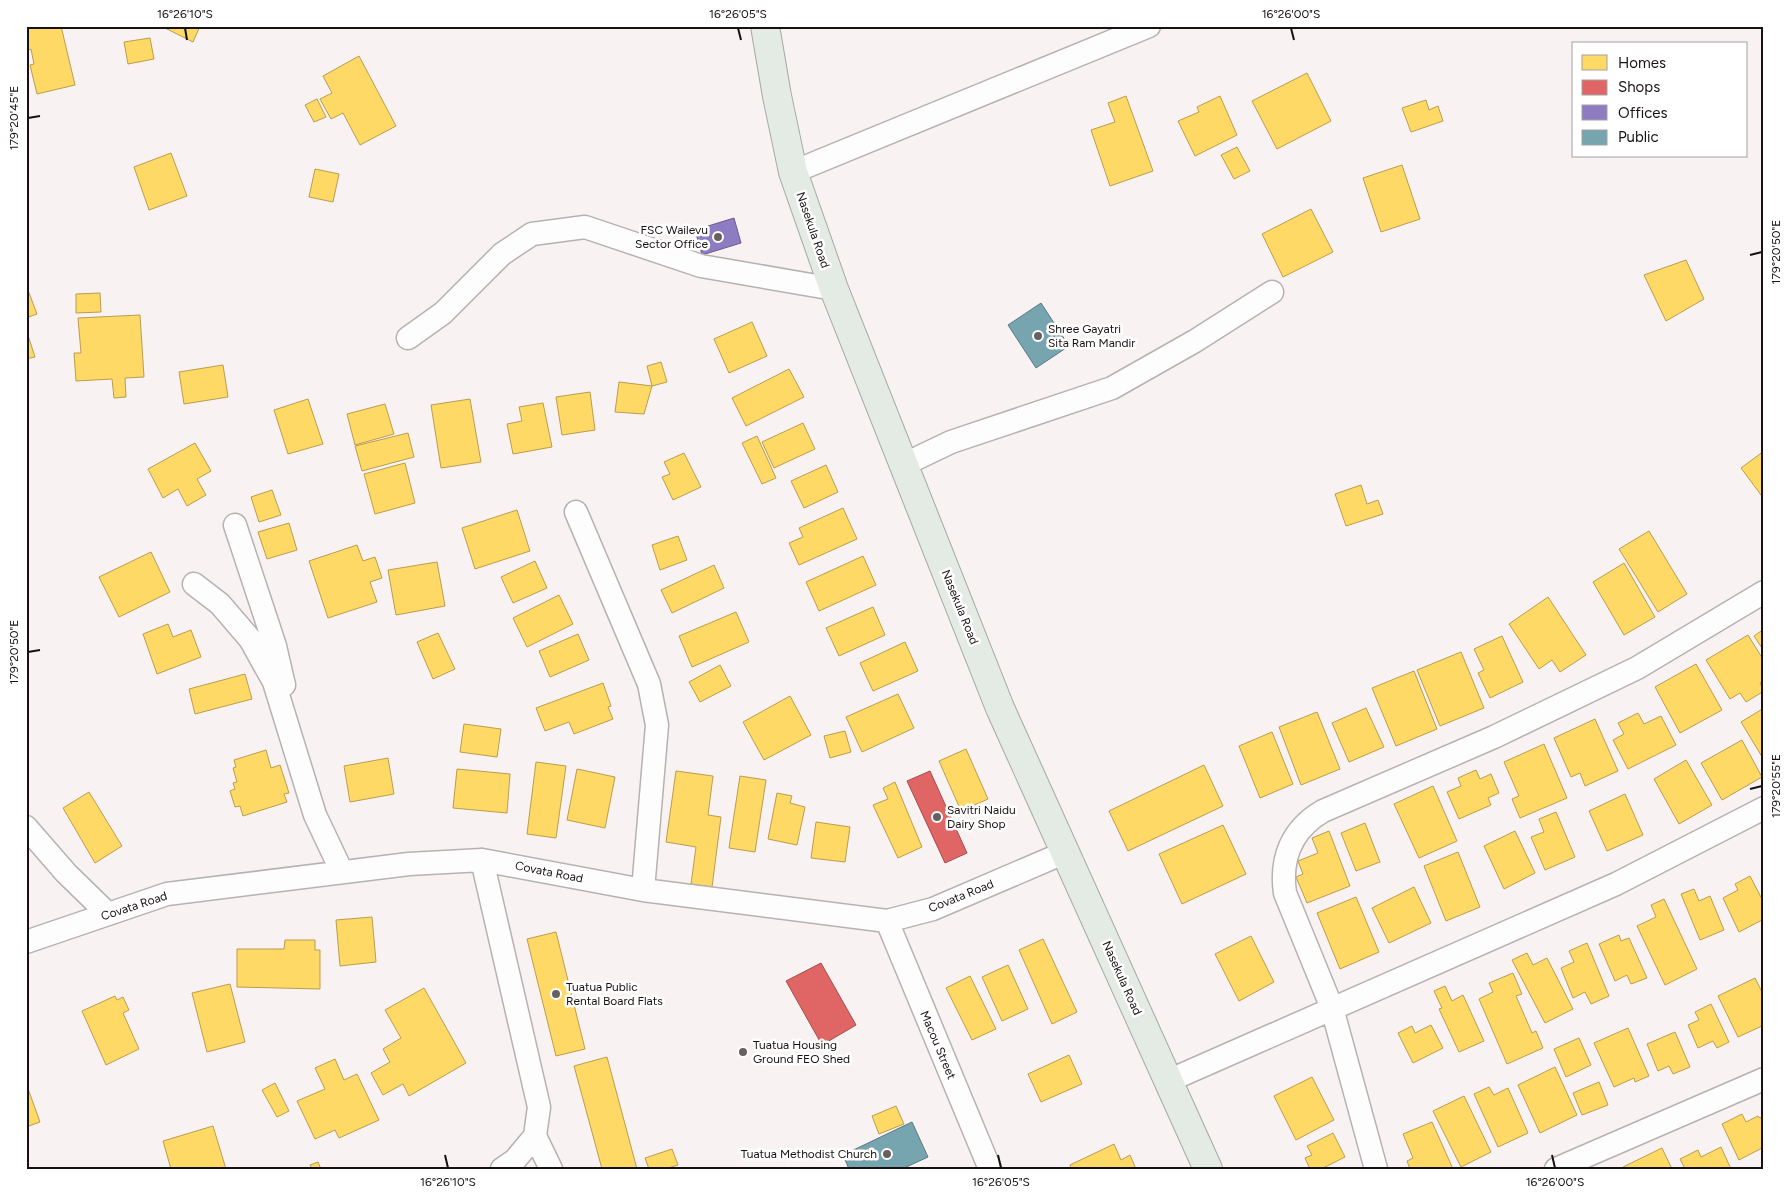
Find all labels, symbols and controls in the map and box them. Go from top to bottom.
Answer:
text: 16°26'10"S [157,7,213,21]
text: 16°26'05"S [709,7,767,21]
text: 16°26'00"S [1262,7,1320,21]
legend [1572,42,1748,158]
text: Homes [1618,54,1666,72]
text: Shops [1618,78,1660,96]
text: 179°20'45"E [7,86,21,150]
text: Offices [1618,104,1668,122]
text: Public [1618,128,1659,146]
street label: Nasekula Road [793,190,833,270]
text: 179°20'50"E [1769,220,1783,284]
place label: FSC Wailevu Sector Office [635,223,708,251]
marker: FSC Wailevu Sector Office [712,231,724,243]
place label: Shree Gayatri Sita Ram Mandir [1048,322,1135,350]
marker: Shree Gayatri Sita Ram Mandir [1032,330,1044,342]
street label: Nasekula Road [939,568,981,646]
text: 179°20'50"E [7,620,21,684]
text: 179°20'55"E [1769,754,1783,818]
place label: Savitri Naidu Dairy Shop [947,803,1016,831]
marker: Savitri Naidu Dairy Shop [931,811,943,823]
street label: Covata Road [514,859,584,885]
street label: Covata Road [926,877,996,915]
street label: Covata Road [99,889,169,923]
street label: Nasekula Road [1099,939,1145,1017]
place label: Tuatua Public Rental Board Flats [566,980,663,1008]
marker: Tuatua Public Rental Board Flats [550,988,562,1000]
street label: Macou Street [917,1009,959,1082]
place label: Tuatua Housing Ground FEO Shed [753,1038,850,1066]
marker: Tuatua Housing Ground FEO Shed [737,1046,749,1058]
place label: Tuatua Methodist Church [741,1147,877,1161]
marker: Tuatua Methodist Church [881,1148,893,1160]
text: 16°26'10"S [420,1175,476,1189]
text: 16°26'05"S [972,1175,1030,1189]
text: 16°26'00"S [1526,1175,1584,1189]

